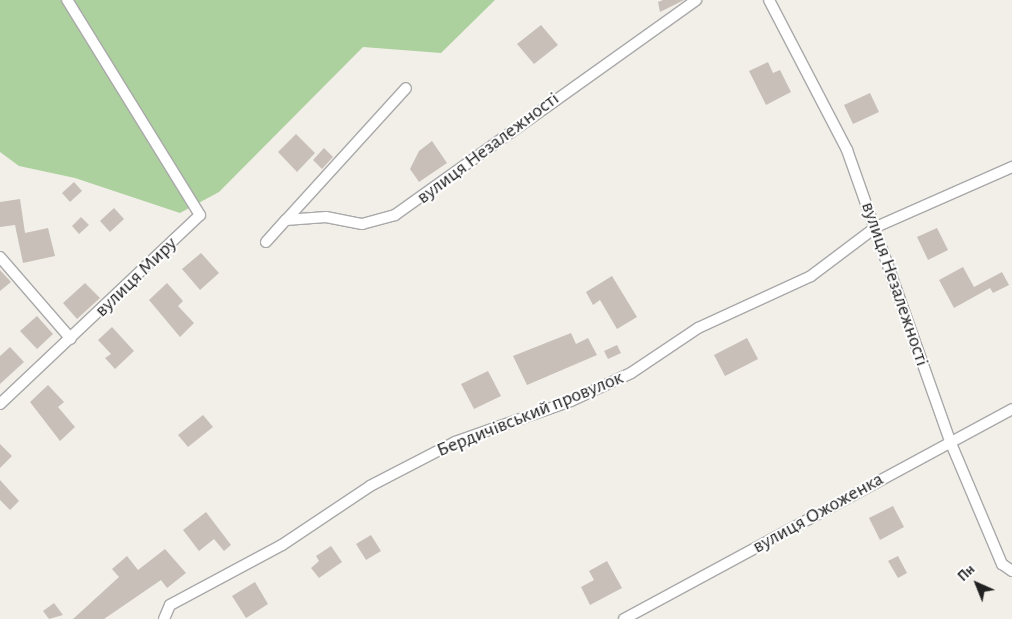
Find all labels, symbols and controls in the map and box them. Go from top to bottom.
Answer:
street label: вулиця Незалежності [412,87,564,209]
street label: вулиця Незалежності [856,199,934,369]
street label: вулиця Миру [90,232,182,322]
street label: Бердичівський провулок [433,366,627,462]
street label: вулиця Ожоженка [748,467,888,559]
north arrow [952,559,1002,609]
text: Пн [956,562,978,584]

